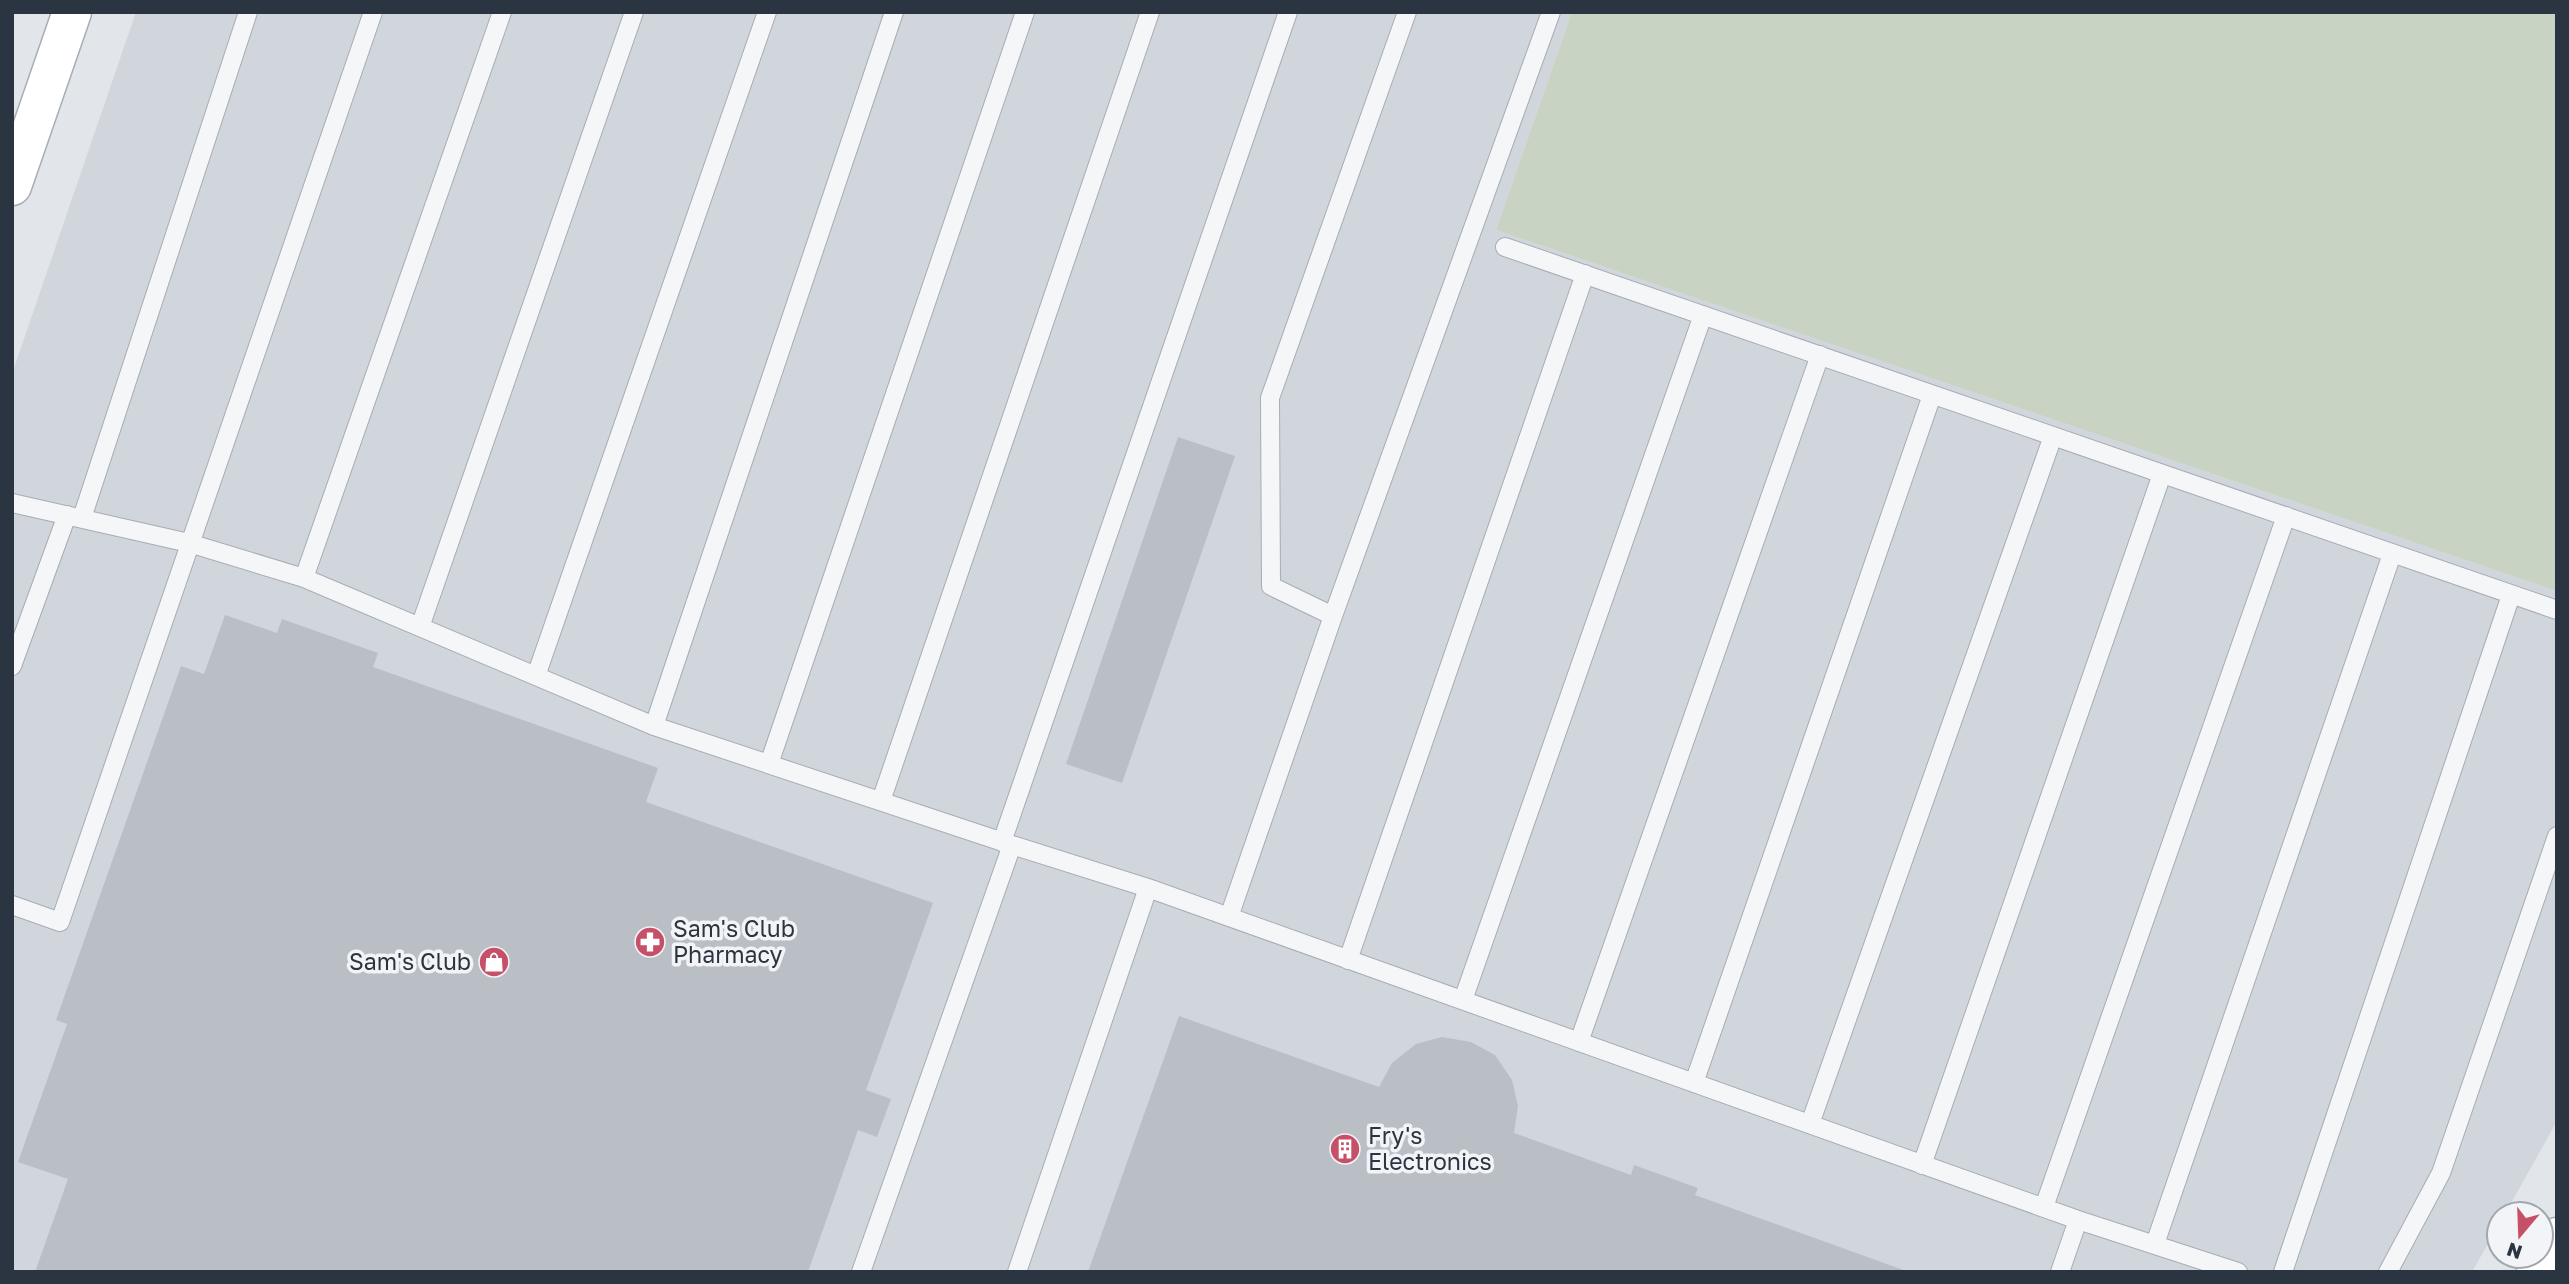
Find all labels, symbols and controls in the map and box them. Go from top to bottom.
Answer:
place label: Sam's Club Pharmacy [673,914,795,968]
pharmacy icon: Sam's Club Pharmacy [633,925,667,959]
shop icon: Sam's Club [477,945,511,979]
place label: Sam's Club [349,947,471,975]
place label: Fry's Electronics [1368,1121,1492,1175]
building icon: Fry's Electronics [1328,1132,1362,1166]
north arrow [2485,1200,2555,1270]
text: N [2504,1238,2525,1265]

